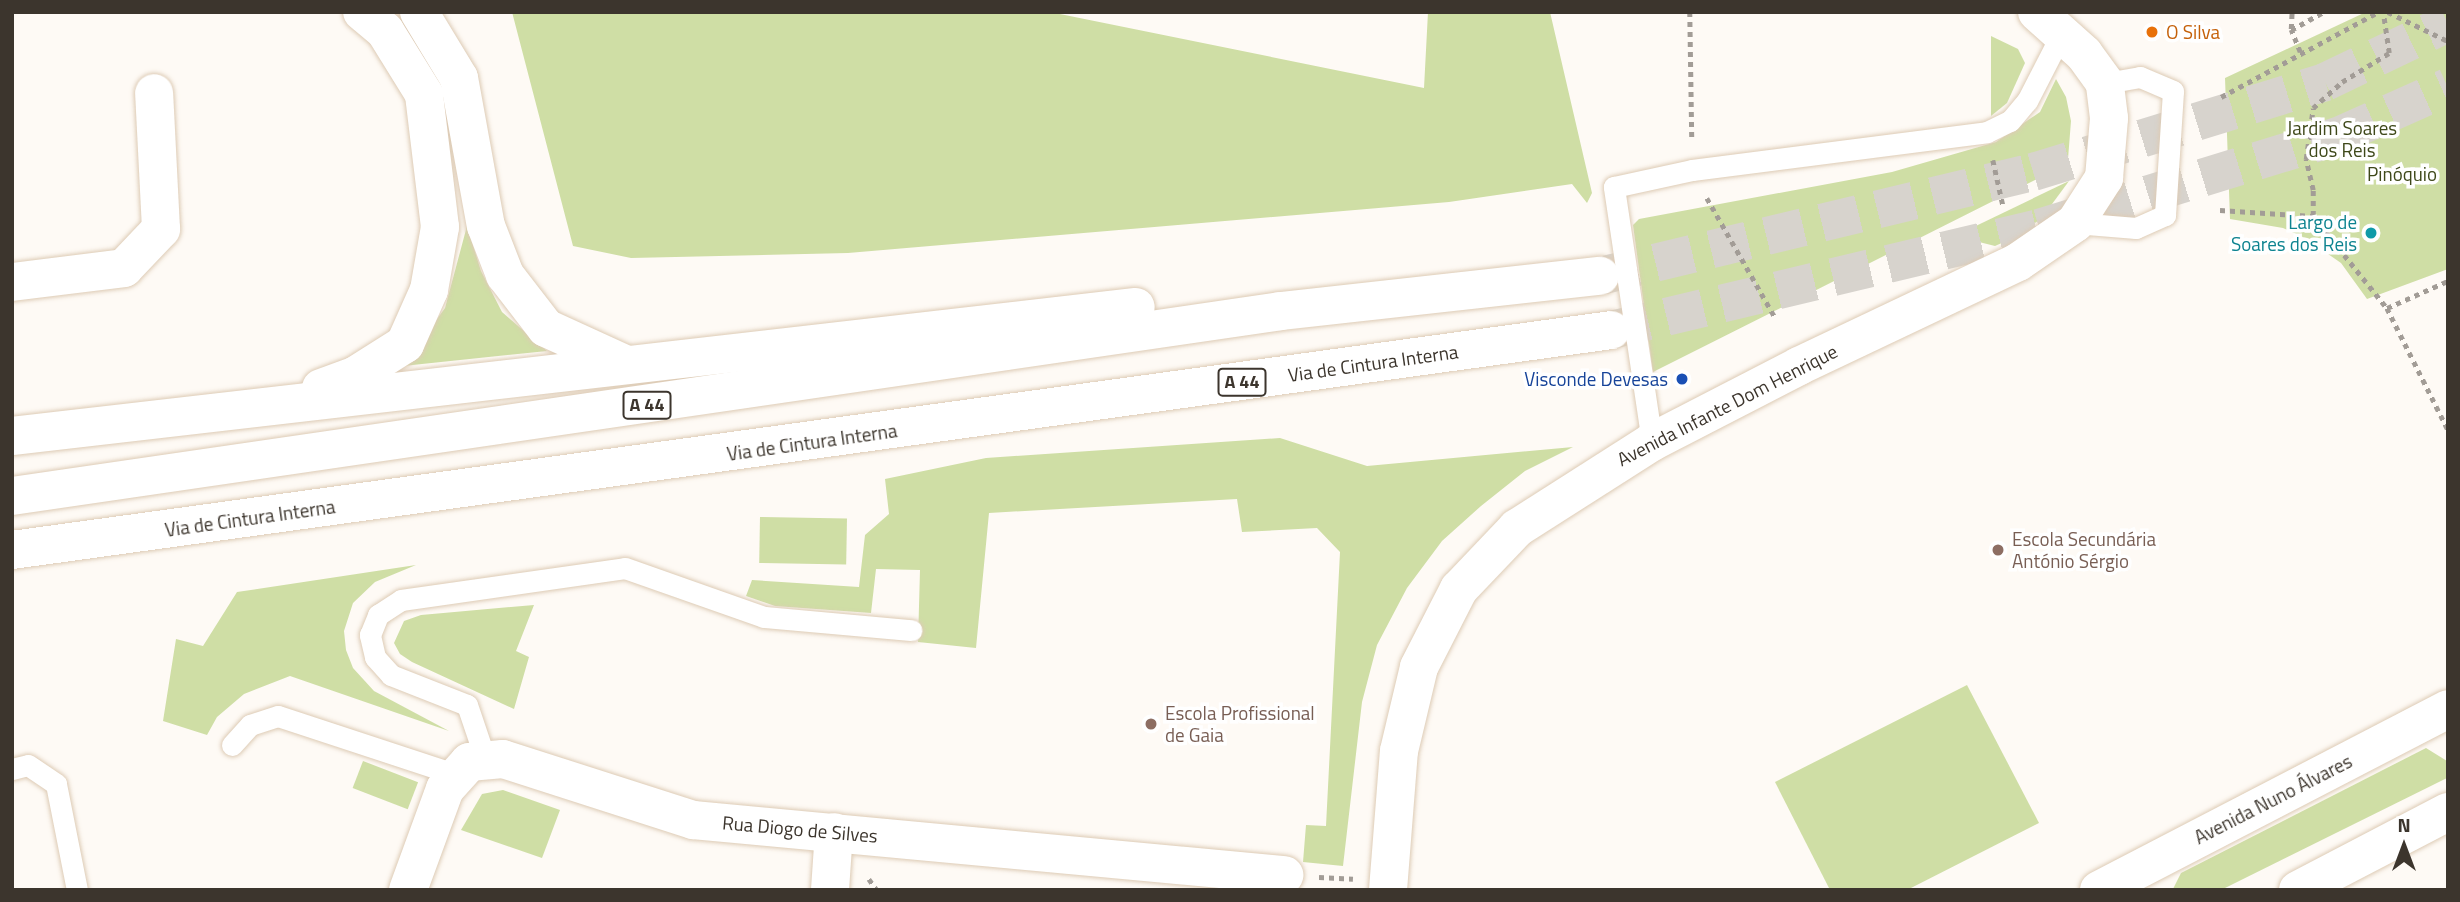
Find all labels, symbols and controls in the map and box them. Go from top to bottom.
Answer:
place label: O Silva [2166,21,2220,43]
marker: O Silva [2144,24,2160,40]
park label: Jardim Soares dos Reis [2287,117,2397,161]
park label: Pinóquio [2367,163,2437,185]
place label: Largo de Soares dos Reis [2231,211,2357,255]
marker: Largo de Soares dos Reis [2363,225,2379,241]
street label: Avenida Infante Dom Henrique [1613,339,1841,471]
street label: Via de Cintura Interna [1286,340,1460,386]
road number: A 44 [1218,368,1266,396]
place label: Visconde Devesas [1524,368,1668,390]
marker: Visconde Devesas [1674,371,1690,387]
road number: A 44 [622,390,672,419]
street label: Via de Cintura Interna [725,419,899,465]
street label: Via de Cintura Interna [163,495,337,541]
place label: Escola Secundária António Sérgio [2012,528,2156,572]
marker: Escola Secundária António Sérgio [1990,542,2006,558]
place label: Escola Profissional de Gaia [1165,702,1315,746]
marker: Escola Profissional de Gaia [1143,716,1159,732]
street label: Avenida Nuno Álvares [2190,749,2356,849]
text: N [2397,810,2411,839]
street label: Rua Diogo de Silves [721,811,879,847]
north arrow [2369,811,2439,881]

